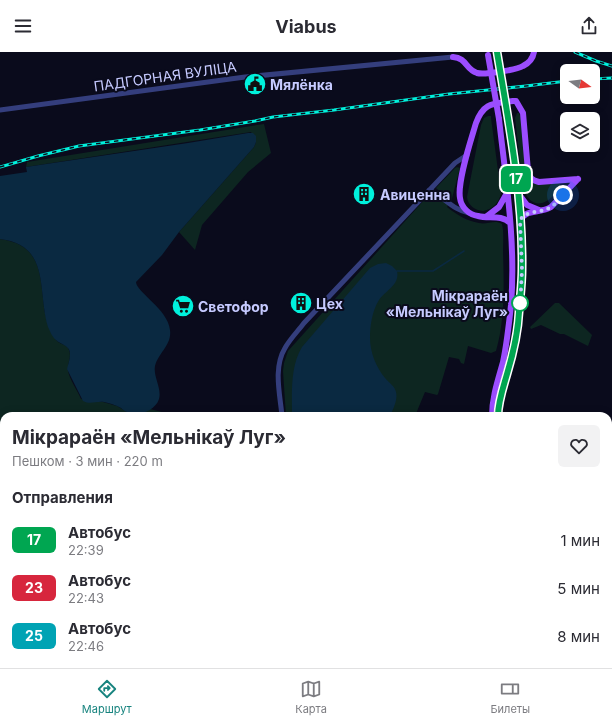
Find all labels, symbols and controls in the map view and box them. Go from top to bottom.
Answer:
icon: menu [12,15,34,37]
icon: share [578,15,600,37]
text: Viabus [275,16,337,37]
street label: ПАДГОРНАЯ ВУЛІЦА [93,58,238,94]
north arrow [560,64,600,104]
map controls [560,64,600,152]
public building icon: Мялёнка [242,71,268,97]
place label: Мялёнка [270,76,333,93]
button: layers [560,112,600,152]
line badge: 17 [498,166,534,192]
text: 17 [509,170,523,187]
building icon: Авиценна [351,181,377,207]
your location [553,185,573,205]
place label: Авиценна [380,186,450,203]
place label: Мікрараён «Мельнікаў Луг» [386,287,508,320]
building icon: Цех [288,290,314,316]
supermarket icon: Светофор [170,293,196,319]
marker: Мікрараён «Мельнікаў Луг» [511,294,529,312]
place label: Цех [316,295,343,312]
place label: Светофор [198,298,269,315]
button: heart [558,425,600,467]
text: Мікрараён «Мельнікаў Луг» [12,426,286,449]
text: Пешком · 3 мин · 220 m [12,453,163,469]
text: Отправления [12,488,113,507]
text: Автобус [68,523,131,542]
text: 17 [27,531,41,548]
text: 1 мин [560,531,600,550]
text: 22:39 [68,542,104,558]
text: Автобус [68,571,131,590]
text: 23 [25,579,43,596]
text: 5 мин [557,579,600,598]
text: 22:43 [68,590,104,606]
text: Автобус [68,619,131,638]
text: 25 [25,627,43,644]
text: 8 мин [557,627,600,646]
text: 22:46 [68,638,104,654]
tab: Маршрут [82,678,132,716]
tab: Карта [295,678,327,716]
tab: Билеты [490,678,530,716]

